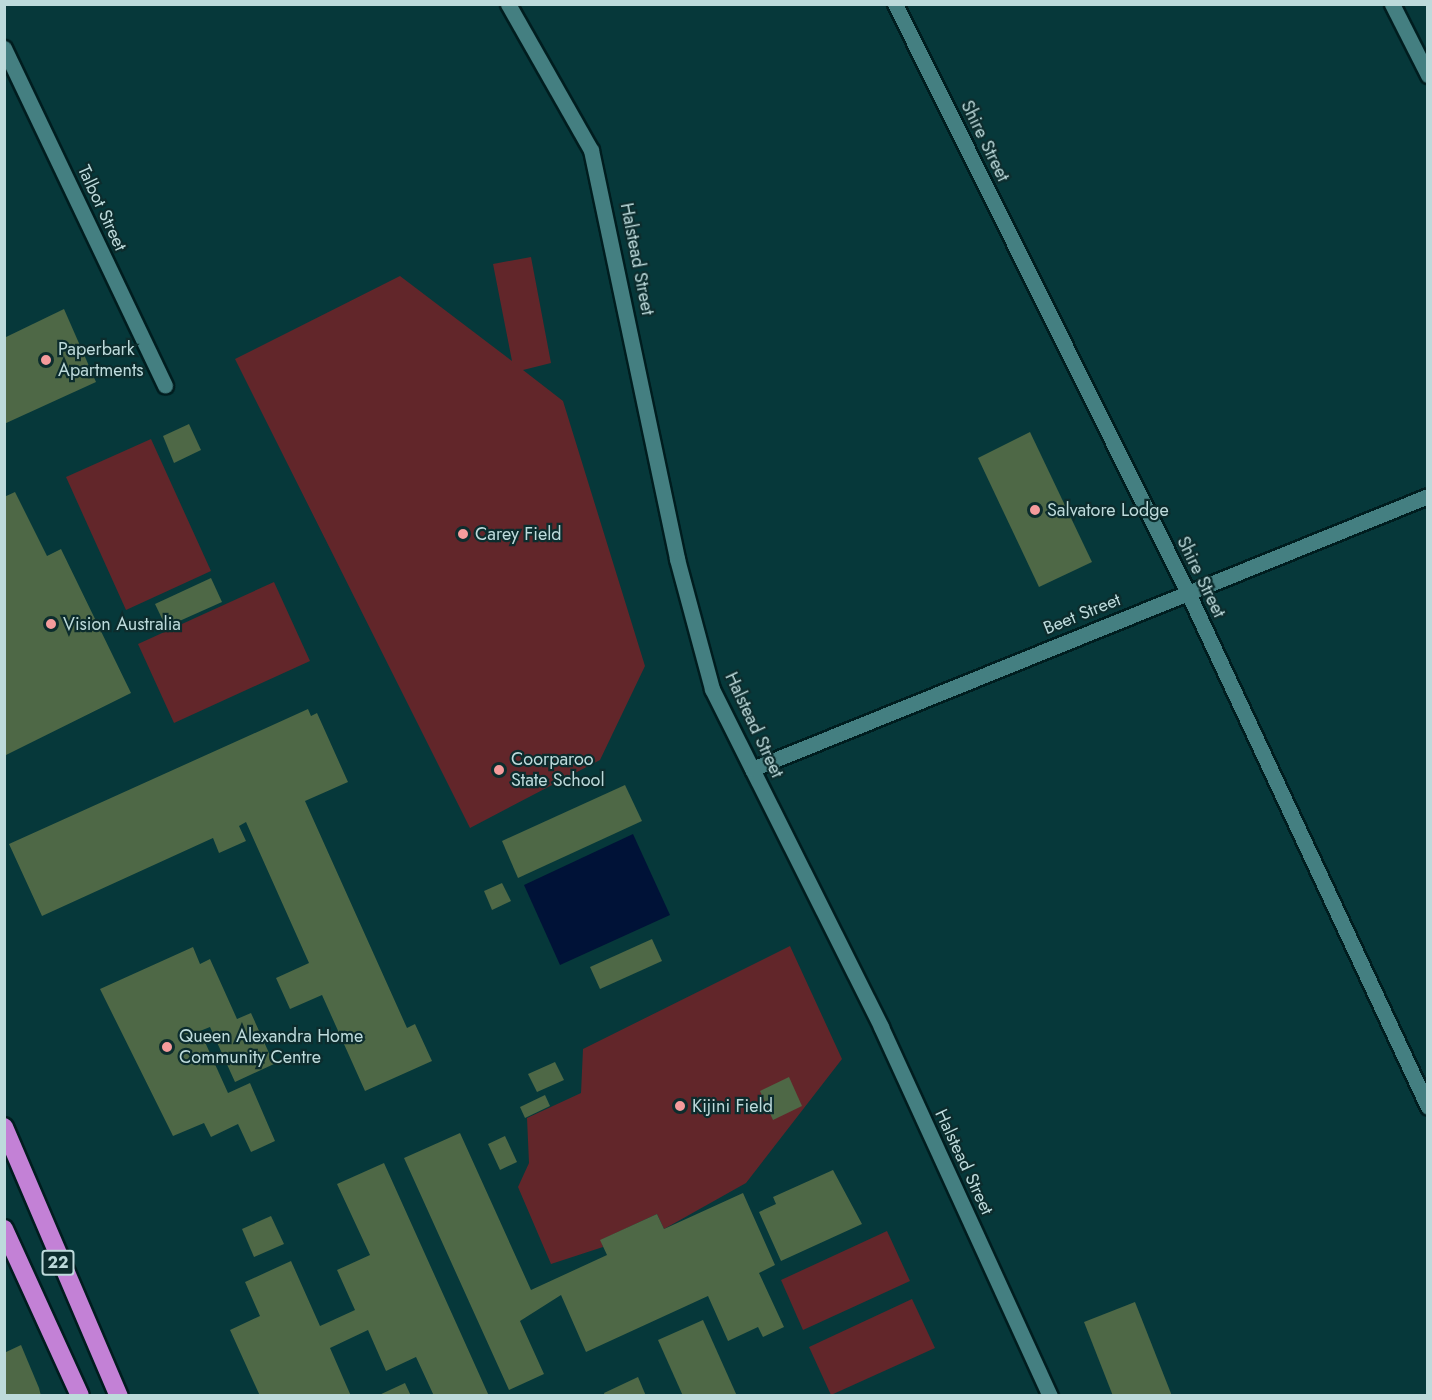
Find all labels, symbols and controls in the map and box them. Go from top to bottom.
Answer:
street label: Shire Street [956,97,1014,185]
street label: Talbot Street [73,162,131,254]
street label: Halstead Street [616,201,658,317]
place label: Paperbark Apartments [58,339,144,382]
marker: Paperbark Apartments [39,353,53,367]
place label: Salvatore Lodge [1047,499,1169,521]
marker: Salvatore Lodge [1028,503,1042,517]
place label: Carey Field [475,523,562,545]
marker: Carey Field [456,527,470,541]
street label: Shire Street [1172,533,1230,621]
street label: Beet Street [1040,589,1124,639]
place label: Vision Australia [63,613,181,635]
marker: Vision Australia [44,617,58,631]
street label: Halstead Street [720,669,788,781]
place label: Coorparoo State School [511,749,605,792]
marker: Coorparoo State School [492,763,506,777]
place label: Queen Alexandra Home Community Centre [179,1026,363,1068]
marker: Queen Alexandra Home Community Centre [160,1040,174,1054]
place label: Kijini Field [692,1095,773,1117]
marker: Kijini Field [673,1099,687,1113]
street label: Halstead Street [930,1106,998,1218]
road number: 22 [42,1250,74,1276]

